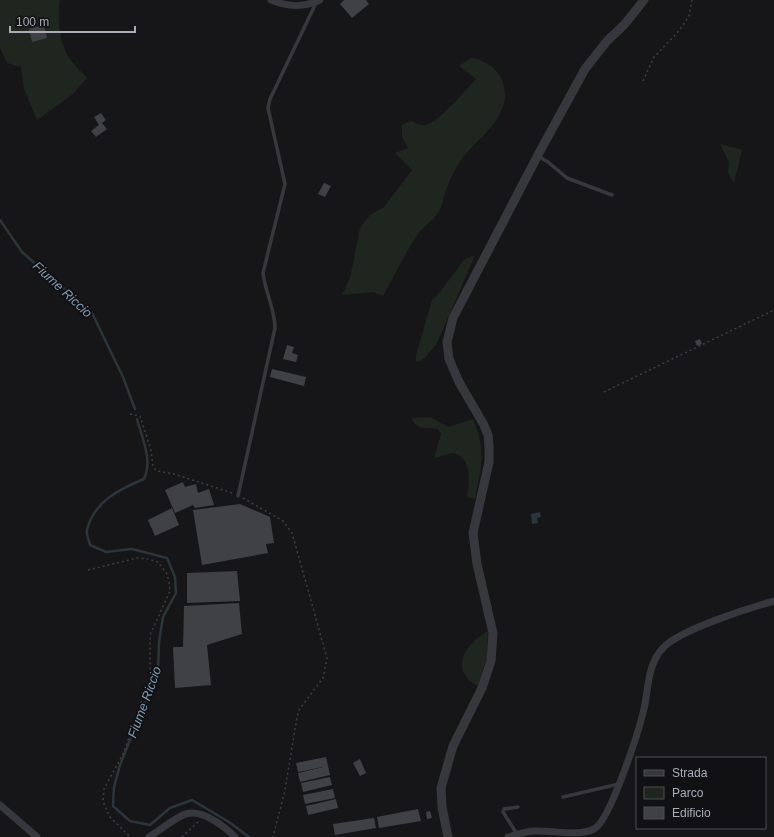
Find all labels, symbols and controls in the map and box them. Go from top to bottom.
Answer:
scale bar [10,8,135,34]
text: 100 m [16,15,49,29]
water label: Fiume Riccio [30,258,95,320]
water label: Fiume Riccio [125,664,164,740]
legend [636,757,766,829]
text: Strada [672,766,708,780]
text: Parco [672,786,704,800]
text: Edificio [672,806,711,820]

